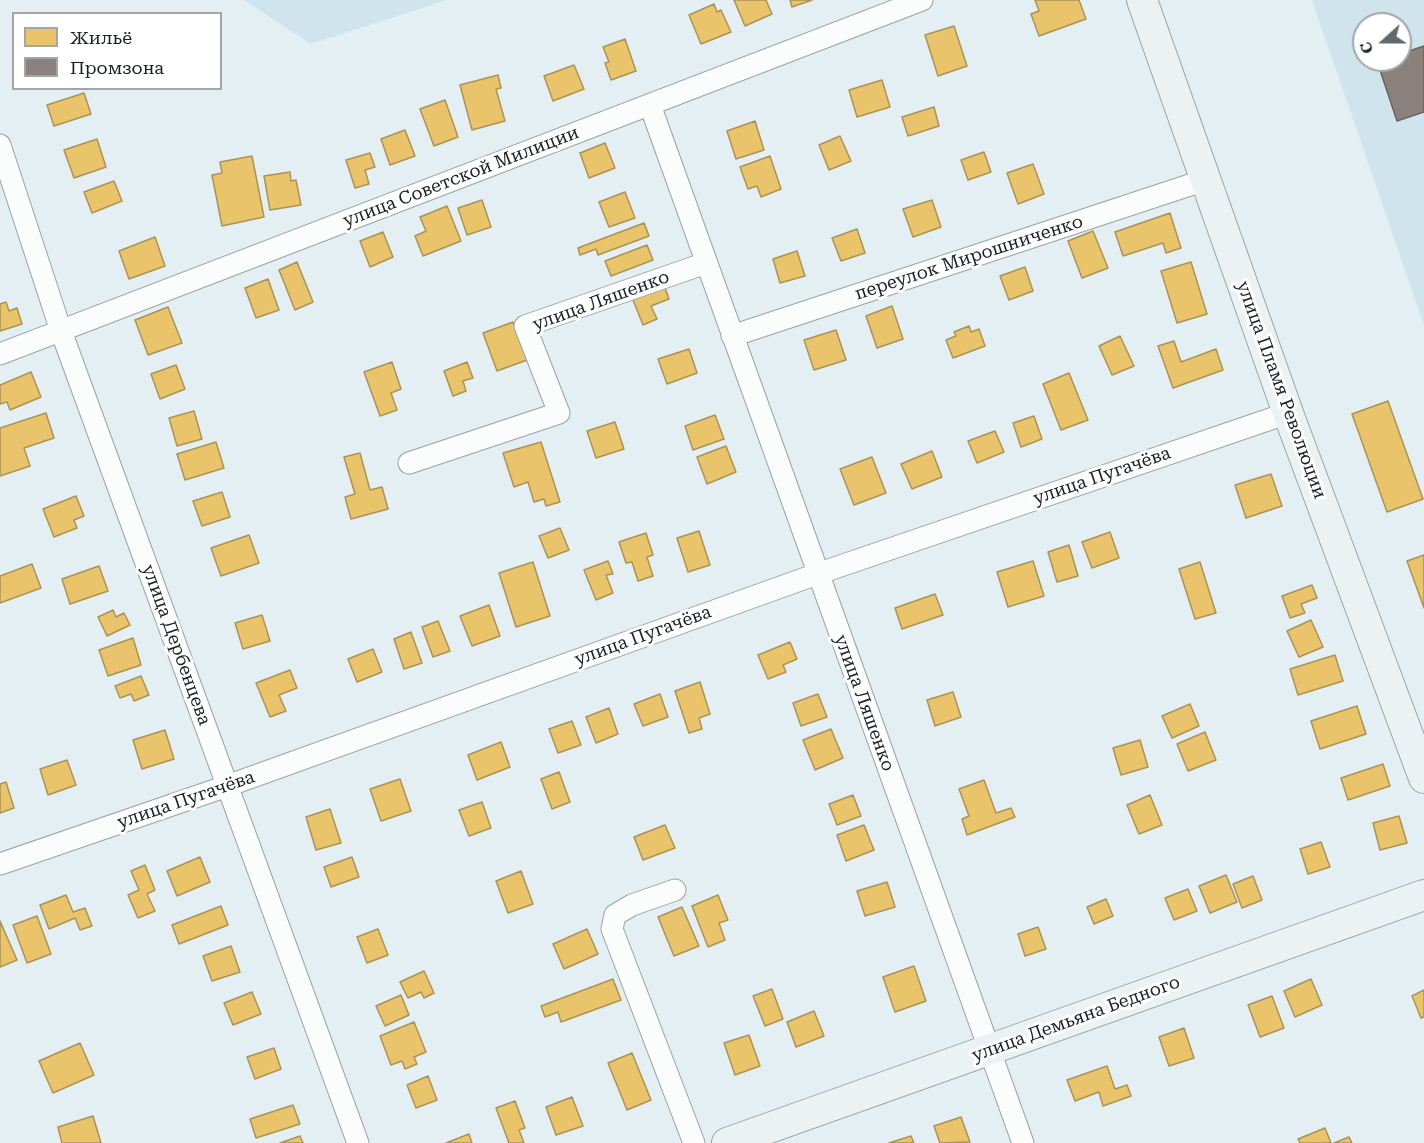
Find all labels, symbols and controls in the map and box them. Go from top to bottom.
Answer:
legend [12,12,222,90]
north arrow [1352,12,1412,72]
text: Жильё [70,27,132,48]
text: С [1356,39,1377,57]
text: Промзона [70,57,164,78]
street label: улица Советской Милиции [340,122,582,232]
street label: переулок Мирошниченко [852,211,1086,305]
street label: улица Ляшенко [530,266,672,336]
street label: улица Пламя Революции [1231,278,1331,502]
street label: улица Пугачёва [1030,442,1174,510]
street label: улица Дербенцева [137,562,215,728]
street label: улица Пугачёва [572,601,714,671]
street label: улица Ляшенко [829,632,899,774]
street label: улица Пугачёва [114,766,258,834]
street label: улица Демьяна Бедного [969,971,1183,1067]

